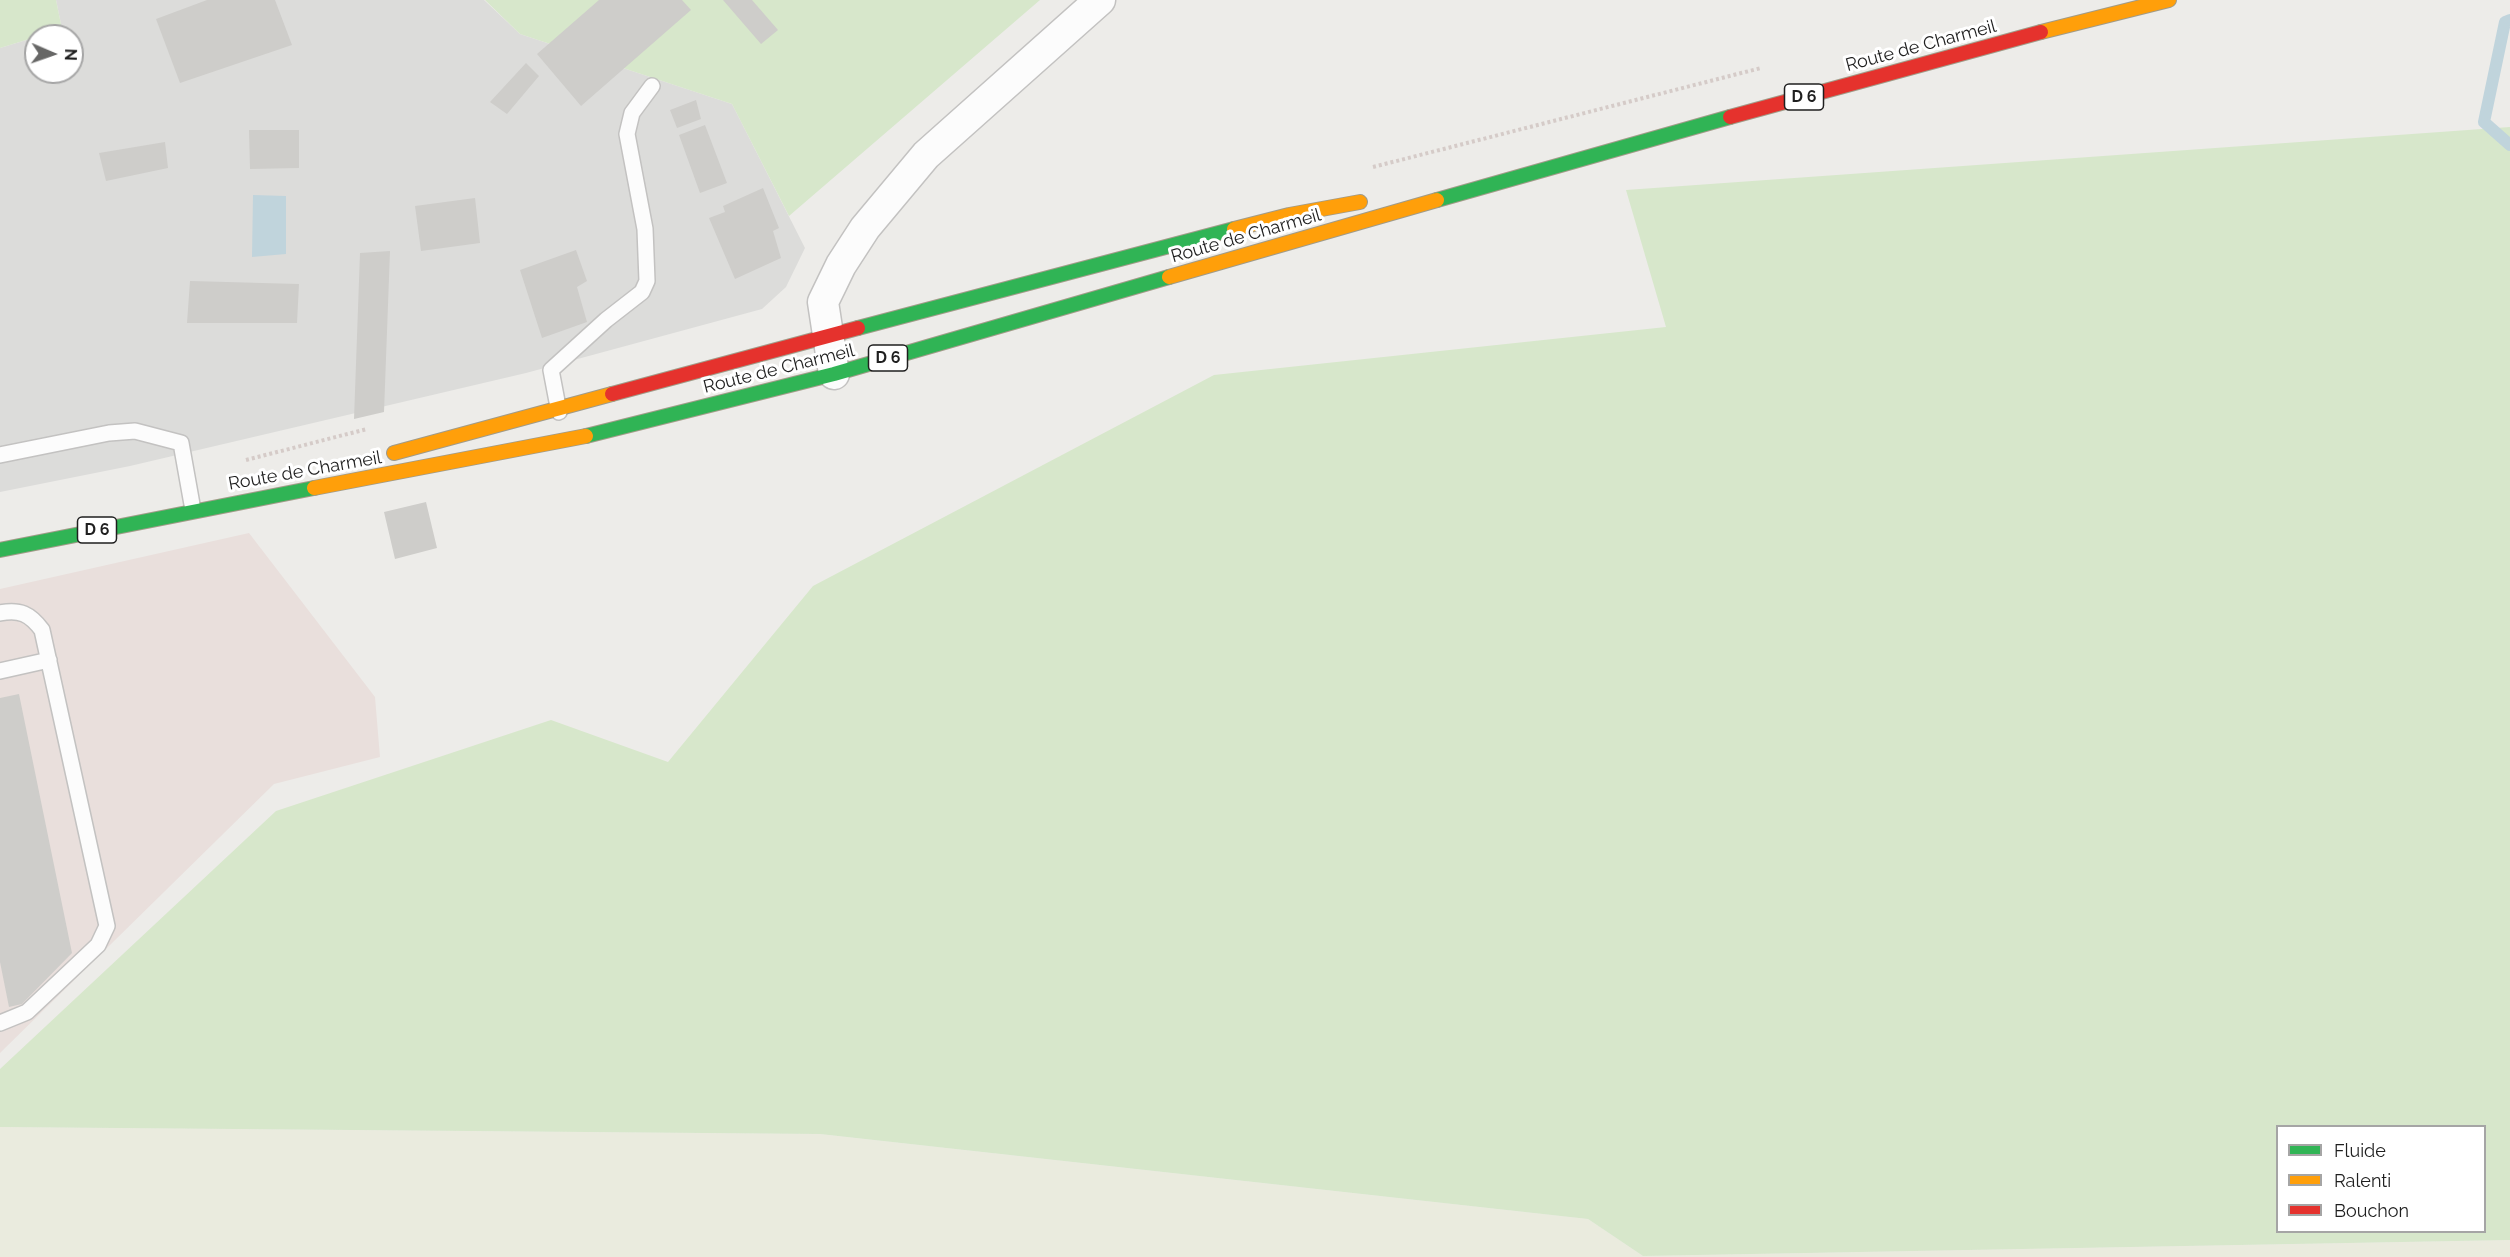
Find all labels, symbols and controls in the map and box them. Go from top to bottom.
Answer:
street label: Route de Charmeil [1843,15,1999,77]
north arrow [24,24,84,84]
text: N [61,48,80,61]
road number: D 6 [1784,84,1824,110]
street label: Route de Charmeil [1168,204,1324,268]
street label: Route de Charmeil [701,340,857,398]
road number: D 6 [868,345,908,371]
street label: Route de Charmeil [227,447,383,495]
road number: D 6 [78,517,116,543]
legend [2276,1125,2486,1233]
text: Fluide [2334,1140,2386,1161]
text: Ralenti [2334,1170,2391,1191]
text: Bouchon [2334,1200,2409,1221]

